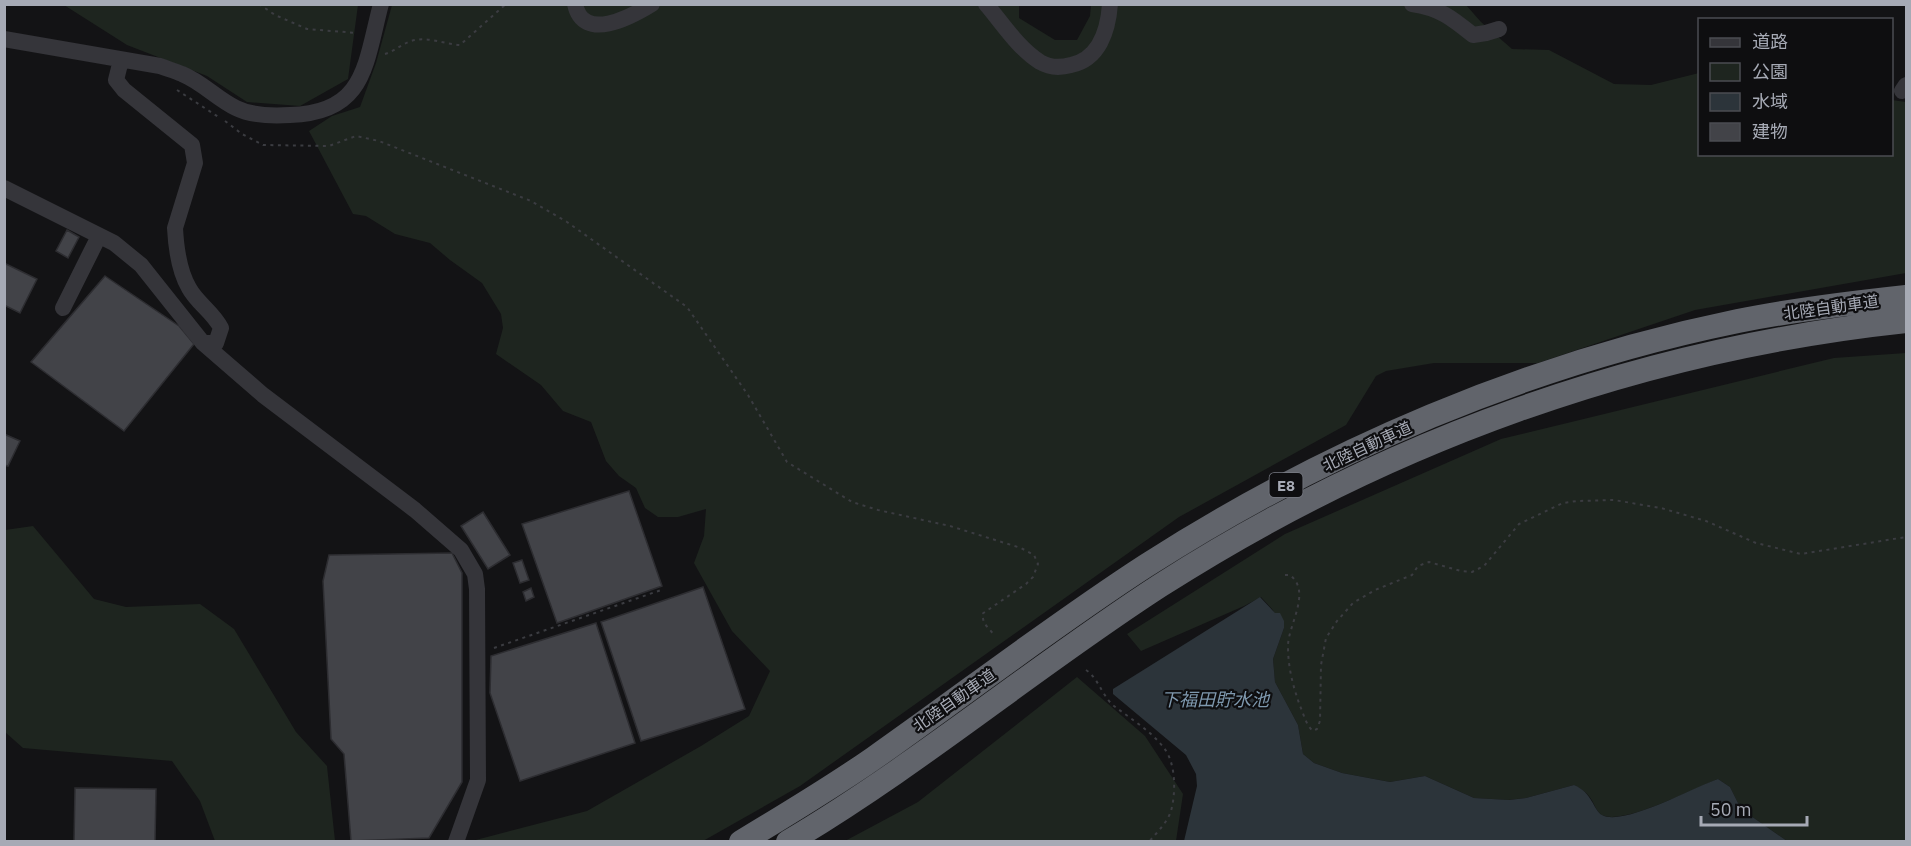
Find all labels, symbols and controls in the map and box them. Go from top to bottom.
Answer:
legend [1698,18,1893,156]
text: 道路 [1752,30,1788,53]
text: 公園 [1752,60,1788,83]
text: 水域 [1752,90,1788,113]
text: 建物 [1752,120,1788,143]
street label: 北陸自動車道 [1782,290,1880,324]
street label: 北陸自動車道 [1319,417,1415,475]
road number: E8 [1270,473,1302,497]
street label: 北陸自動車道 [909,664,999,736]
water label: 下福田貯水池 [1161,688,1271,711]
scale bar [1701,789,1808,827]
text: 50 m [1710,798,1752,821]

